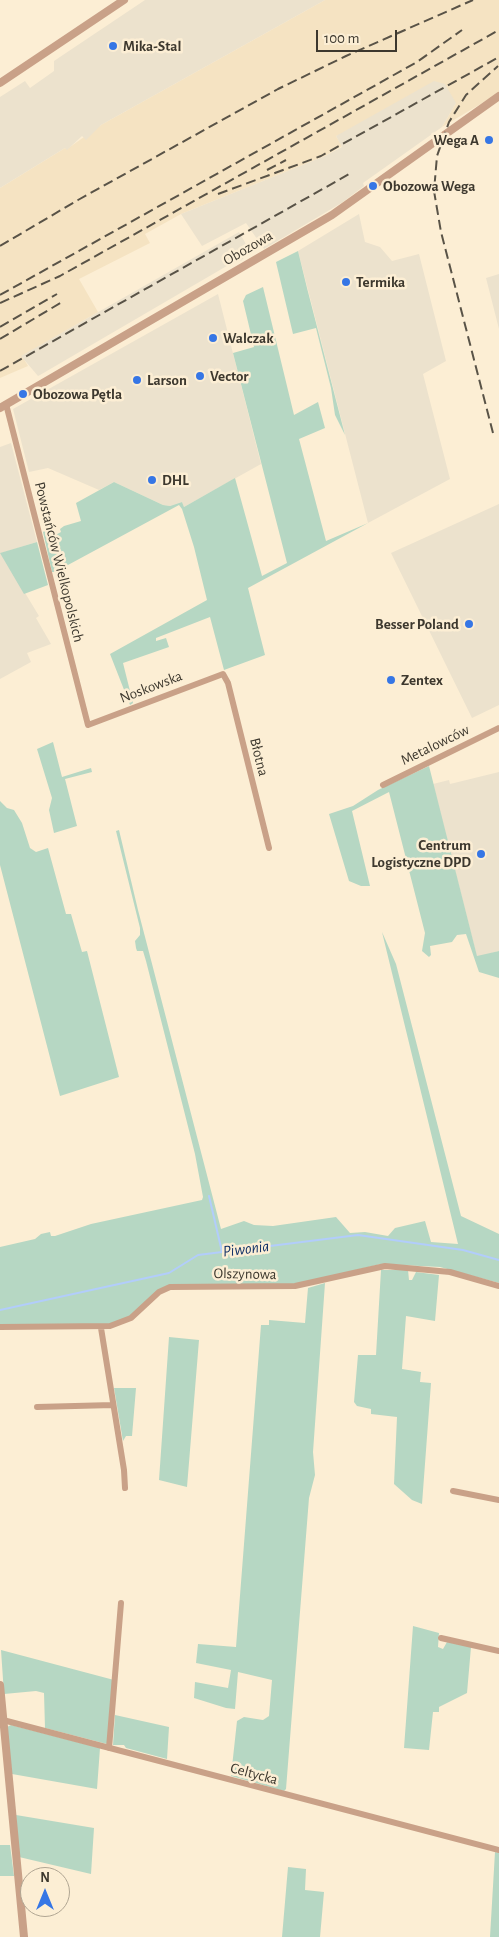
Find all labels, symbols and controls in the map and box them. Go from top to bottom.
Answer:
scale bar [319,20,400,52]
text: 100 m [324,31,359,46]
place label: Mika-Stal [123,37,182,55]
marker: Mika-Stal [107,40,119,52]
place label: Wega A [433,131,479,149]
marker: Wega A [483,134,495,146]
place label: Obozowa Wega [383,177,475,195]
marker: Obozowa Wega [367,180,379,192]
street label: Obozowa [220,227,276,269]
place label: Termika [356,273,405,291]
marker: Termika [340,276,352,288]
place label: Walczak [223,329,274,347]
marker: Walczak [207,332,219,344]
place label: Vector [210,367,248,385]
marker: Vector [194,370,206,382]
place label: Larson [147,371,187,389]
marker: Larson [131,374,143,386]
place label: Obozowa Pętla [33,385,122,403]
marker: Obozowa Pętla [17,388,29,400]
place label: DHL [162,471,189,489]
marker: DHL [146,474,158,486]
street label: Powstańców Wielkopolskich [30,480,88,644]
place label: Besser Poland [375,615,459,633]
marker: Besser Poland [463,618,475,630]
street label: Noskowska [117,667,185,707]
place label: Zentex [401,671,443,689]
marker: Zentex [385,674,397,686]
street label: Metalowców [398,721,472,769]
street label: Błotna [246,736,272,778]
place label: Centrum Logistyczne DPD [371,836,471,871]
marker: Centrum Logistyczne DPD [475,848,487,860]
water label: Piwonia [222,1237,270,1261]
street label: Olszynowa [213,1264,277,1284]
street label: Celtycka [228,1759,280,1789]
north arrow [20,1867,70,1917]
text: N [40,1871,50,1885]

